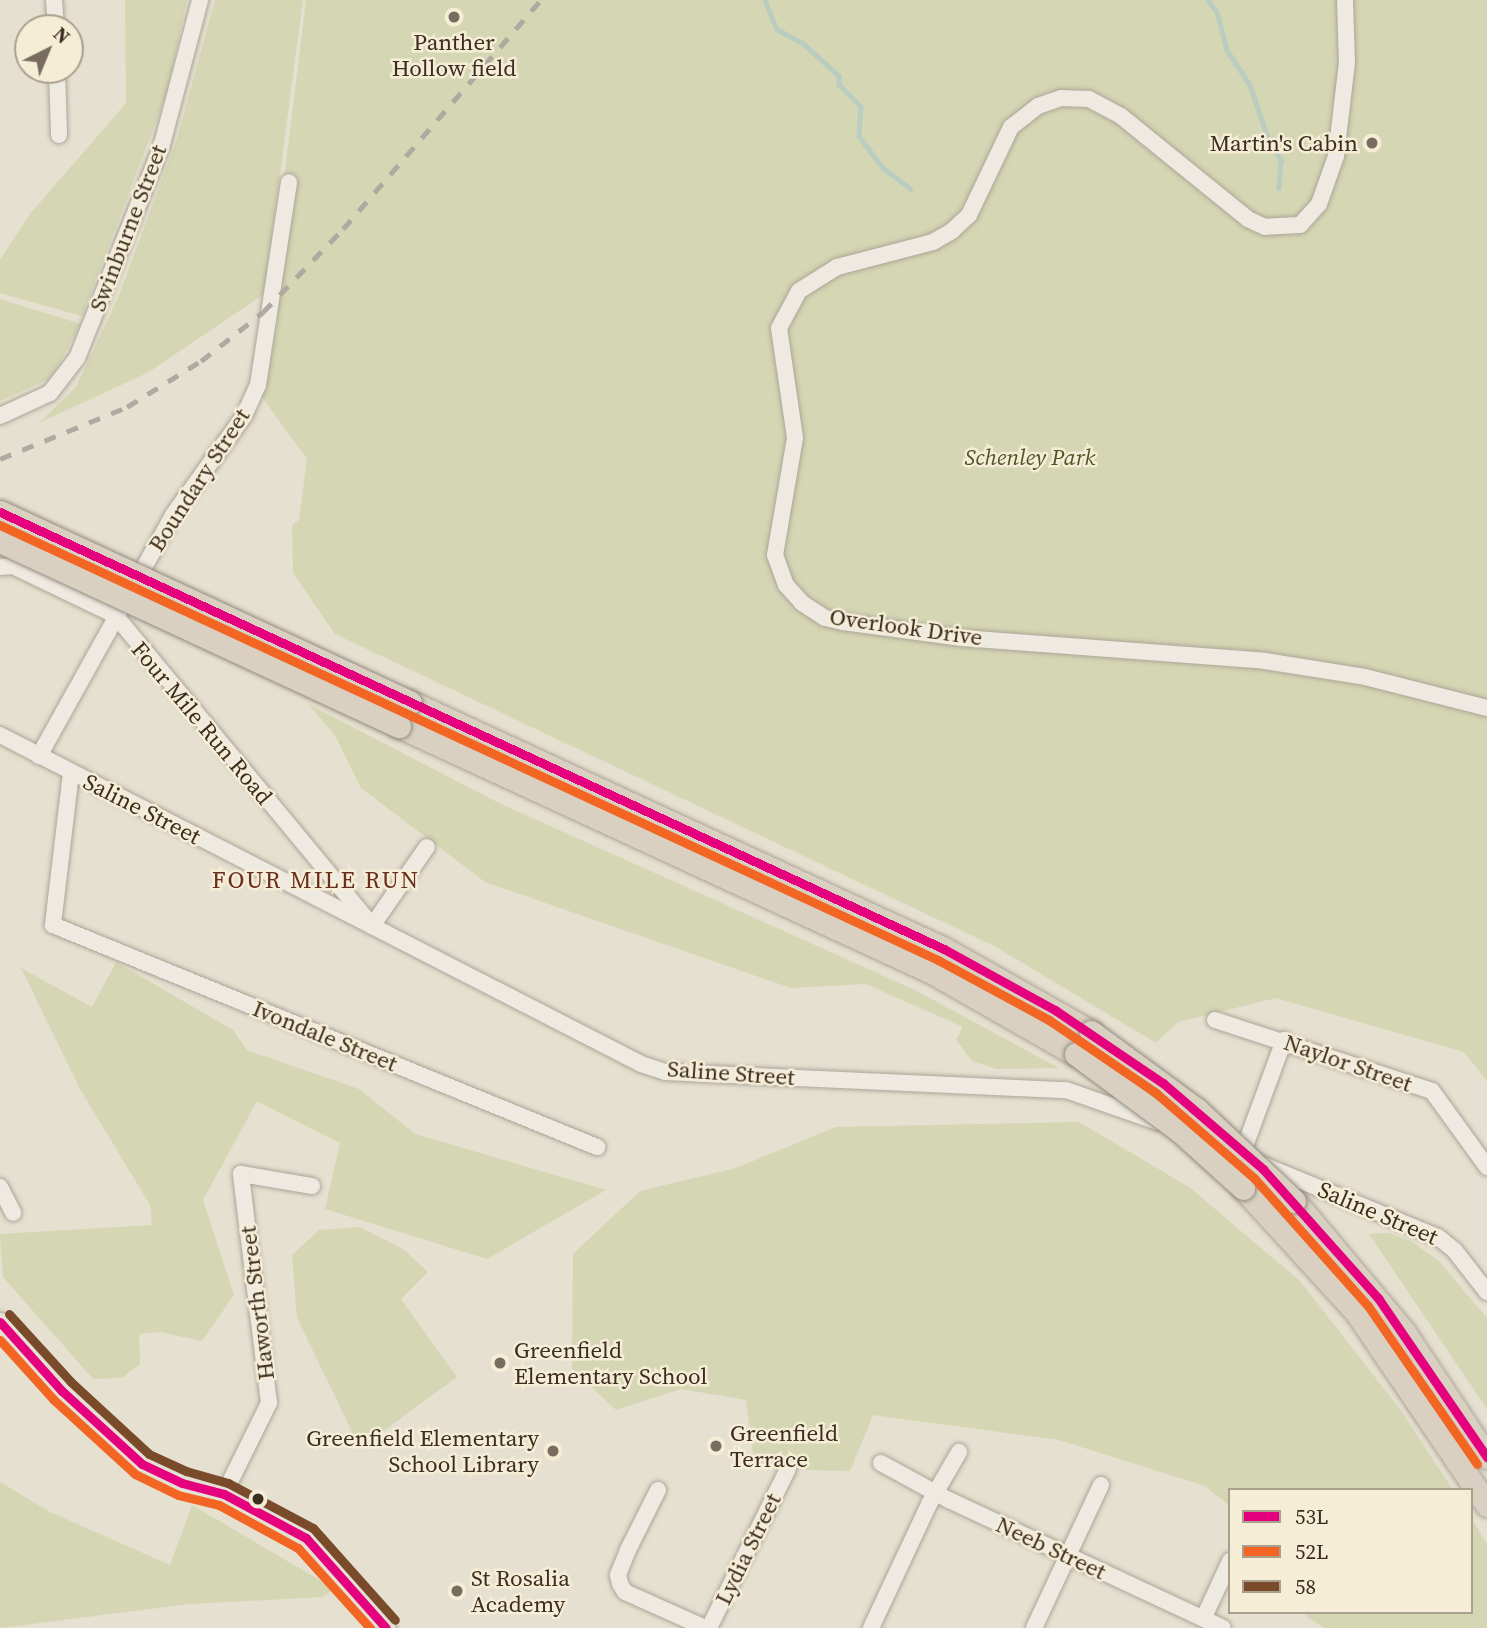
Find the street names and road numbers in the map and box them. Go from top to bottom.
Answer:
street label: Swinburne Street [84,141,172,315]
street label: Boundary Street [142,403,256,557]
street label: Overlook Drive [828,603,984,651]
street label: Four Mile Run Road [126,636,278,810]
street label: Saline Street [79,768,205,850]
street label: Ivondale Street [249,995,401,1077]
street label: Naylor Street [1280,1028,1416,1098]
street label: Saline Street [666,1055,796,1091]
street label: Saline Street [1314,1175,1442,1251]
street label: Haworth Street [234,1224,280,1382]
street label: Lydia Street [709,1489,787,1609]
street label: Neeb Street [992,1511,1110,1585]

